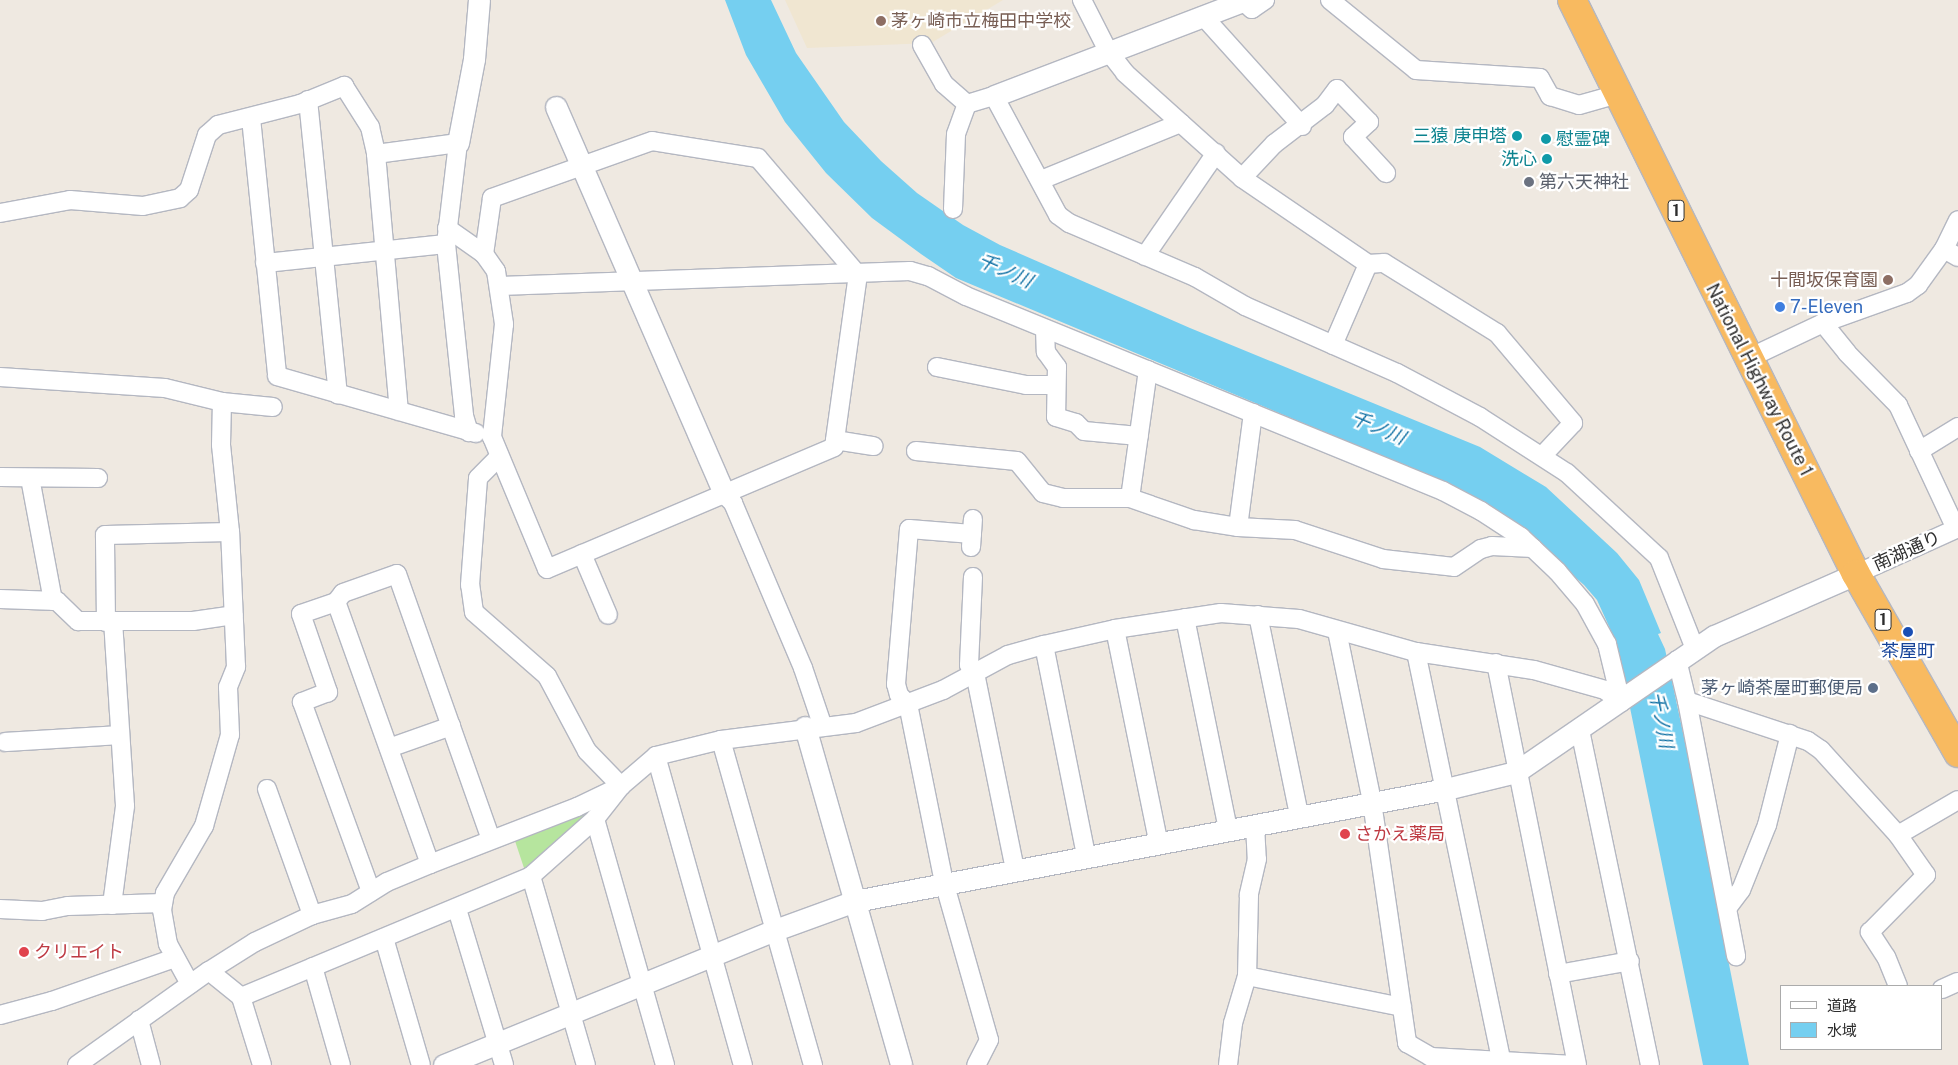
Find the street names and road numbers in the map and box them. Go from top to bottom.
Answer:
road number: 1 [1667,198,1685,225]
street label: National Highway Route 1 [1701,280,1817,480]
street label: 南湖通り [1870,526,1944,576]
road number: 1 [1874,606,1892,634]

